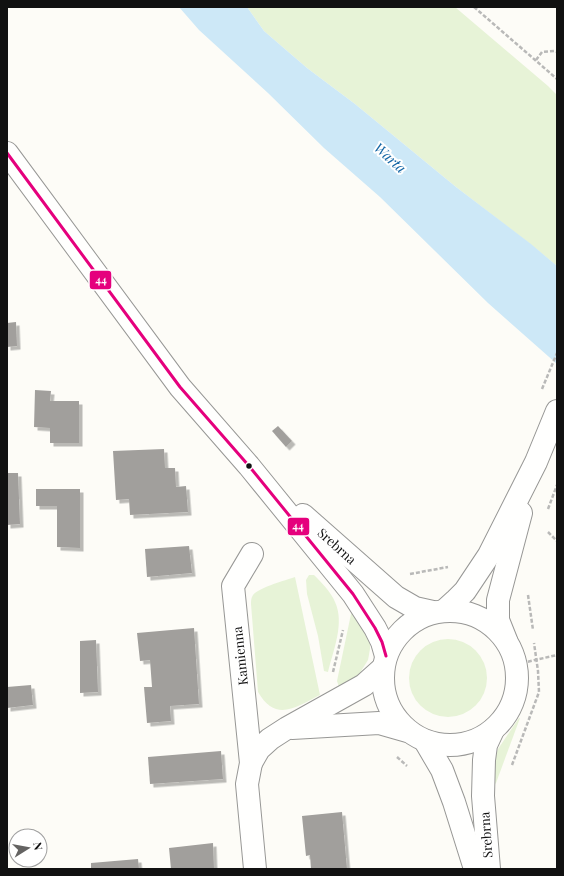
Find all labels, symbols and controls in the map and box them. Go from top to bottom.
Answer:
water label: Warta [370,138,411,177]
line badge: 44 [89,270,112,290]
text: 44 [95,272,107,287]
unlabelled marker [244,461,254,471]
line badge: 44 [287,517,310,536]
text: 44 [292,518,304,533]
street label: Srebrna [314,524,361,568]
street label: Kamienna [228,625,251,686]
street label: Srebrna [475,811,496,859]
north arrow [8,828,48,868]
text: N [30,841,46,851]

